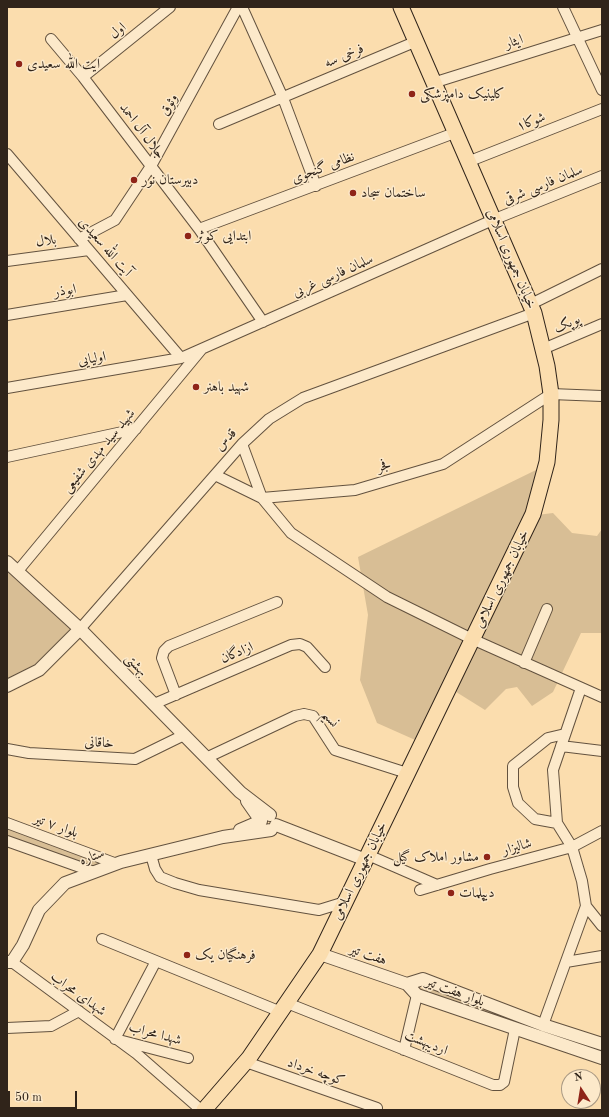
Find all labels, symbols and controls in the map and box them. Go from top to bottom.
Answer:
street label: اول [106,19,130,43]
street label: ایثار [503,31,525,53]
street label: فرخی سه [322,40,366,72]
place label: ایت الله سعیدی [27,56,100,72]
marker: ایت الله سعیدی [14,59,24,69]
place label: کلینیک دامپزشکی [420,86,505,102]
marker: کلینیک دامپزشکی [407,89,417,99]
street label: وثوق [156,91,182,119]
street label: جلال آل احمد [116,100,168,162]
street label: شوکا۱ [514,109,548,135]
street label: نظامی گنجوی [289,148,357,188]
street label: سلمان فارسی شرقی [501,161,585,209]
place label: دبیرستان نور [142,172,198,188]
marker: دبیرستان نور [129,175,139,185]
place label: ساختمان سجاد [361,185,426,201]
marker: ساختمان سجاد [348,188,358,198]
street label: خیابان جمهوری اسلامی [482,206,540,312]
street label: آیت الله سعیدی [75,214,135,280]
place label: ابتدایی کوثر [196,228,251,244]
street label: بلال [35,231,57,251]
marker: ابتدایی کوثر [183,231,193,241]
street label: سلمان فارسی غربی [290,251,376,301]
street label: ابوذر [53,281,77,301]
street label: پوپک [551,311,583,337]
street label: اولیایی [77,348,107,370]
place label: شهید باهنر [204,379,249,395]
marker: شهید باهنر [191,382,201,392]
street label: شهید سید مهدی شفیعی [59,406,139,496]
street label: قدس [211,425,241,455]
street label: فجر [375,456,393,476]
street label: خیابان جمهوری اسلامی [471,527,533,631]
street label: ازادگان [218,639,256,667]
street label: بهشتی [121,650,151,680]
street label: نسیم [318,707,342,731]
street label: خاقانی [84,734,114,752]
street label: بلوار ۷ تیر [32,810,80,842]
street label: خیابان جمهوری اسلامی [329,819,391,923]
street label: شالیزار [500,835,534,859]
street label: ستاره [77,845,107,869]
place label: مشاور املاک گیل [393,849,479,865]
marker: مشاور املاک گیل [482,852,492,862]
place label: دیپلمات [459,885,495,901]
marker: دیپلمات [446,888,456,898]
street label: هفت تیر [347,941,389,969]
place label: فرهنگیان یک [195,947,256,963]
marker: فرهنگیان یک [182,950,192,960]
street label: شهدای محراب [47,968,109,1020]
street label: بلوار هفت تیر [423,974,487,1010]
street label: شهدا محراب [127,1019,183,1049]
street label: اردیبهشت [402,1027,450,1059]
street label: کوچه خرداد [285,1054,347,1090]
north arrow [561,1069,601,1109]
text: N [573,1071,584,1084]
scale bar [10,1083,79,1109]
text: 50 m [15,1092,42,1104]

